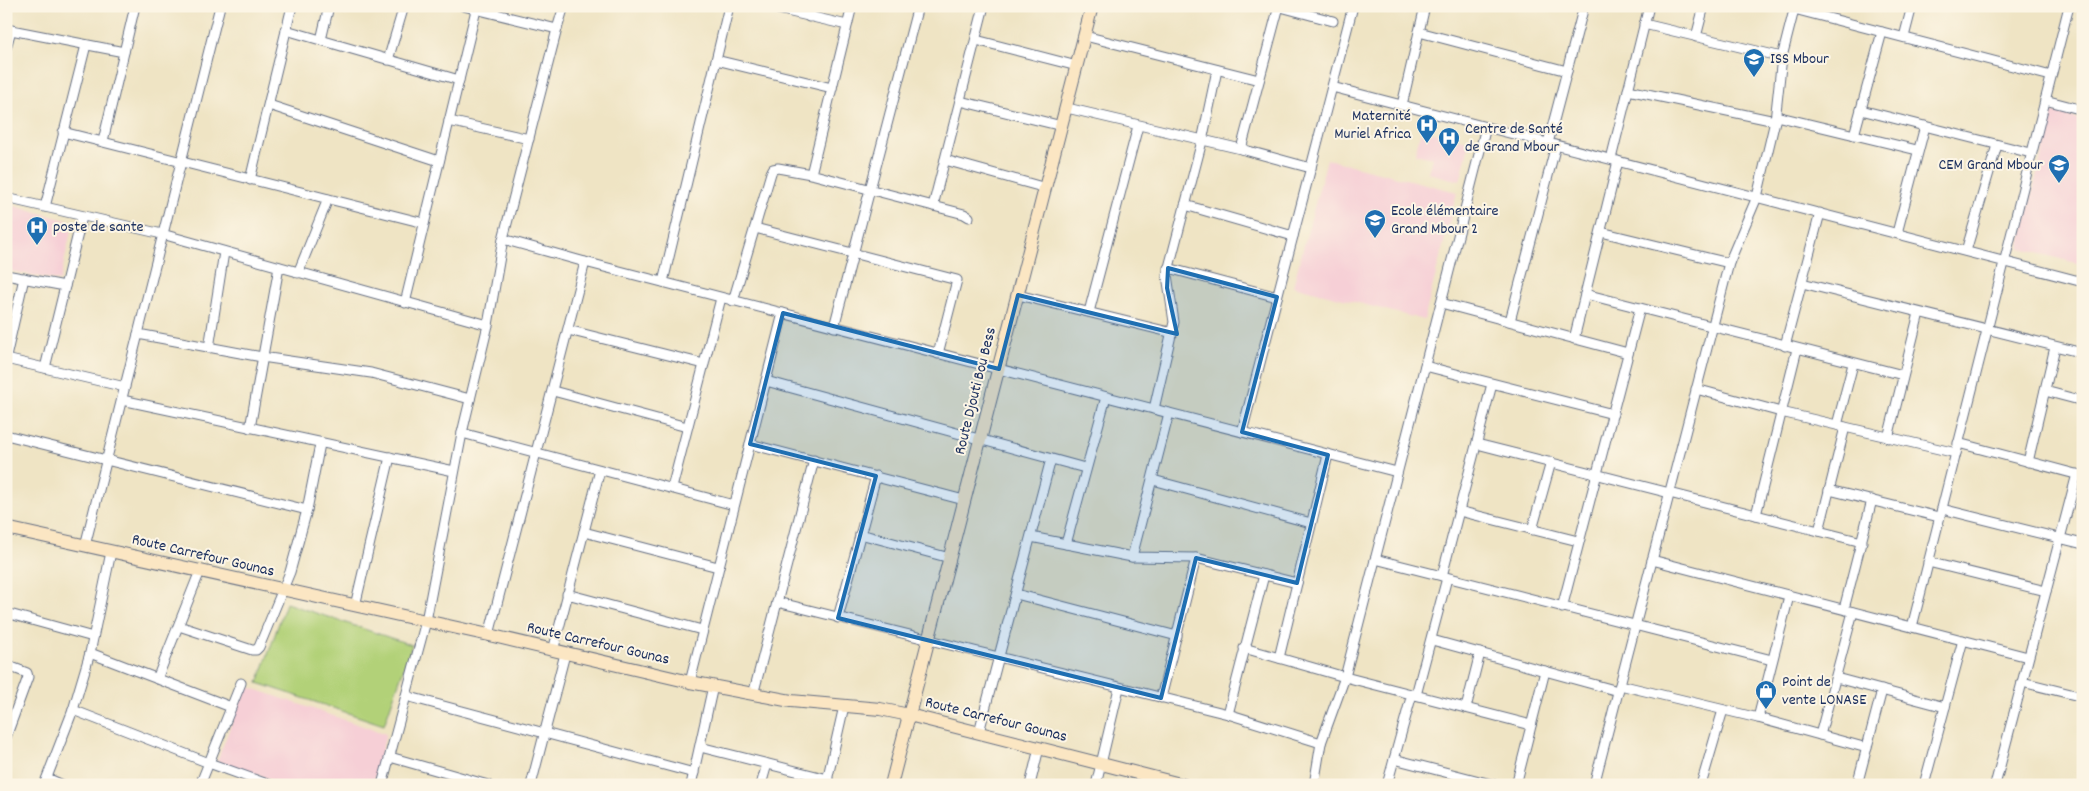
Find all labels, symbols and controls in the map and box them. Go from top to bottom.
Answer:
school or university icon: ISS Mbour [1742,47,1766,78]
place label: ISS Mbour [1770,48,1829,71]
place label: Maternité Muriel Africa [1334,105,1411,146]
hospital icon: Maternité Muriel Africa [1415,113,1439,144]
place label: Centre de Santé de Grand Mbour [1465,118,1563,159]
hospital icon: Centre de Santé de Grand Mbour [1437,126,1461,157]
school or university icon: CEM Grand Mbour [2047,153,2071,184]
place label: CEM Grand Mbour [1938,154,2043,177]
place label: Ecole élémentaire Grand Mbour 2 [1391,200,1499,241]
school or university icon: Ecole élémentaire Grand Mbour 2 [1363,208,1387,239]
hospital icon: poste de sante [25,215,49,246]
place label: poste de sante [53,216,144,239]
street label: Route Djouti Bou Bess [949,325,1003,457]
street label: Route Carrefour Gounas [129,528,277,584]
street label: Route Carrefour Gounas [524,616,672,672]
place label: Point de vente LONASE [1782,671,1867,712]
shop icon: Point de vente LONASE [1754,679,1778,710]
street label: Route Carrefour Gounas [923,691,1070,749]

